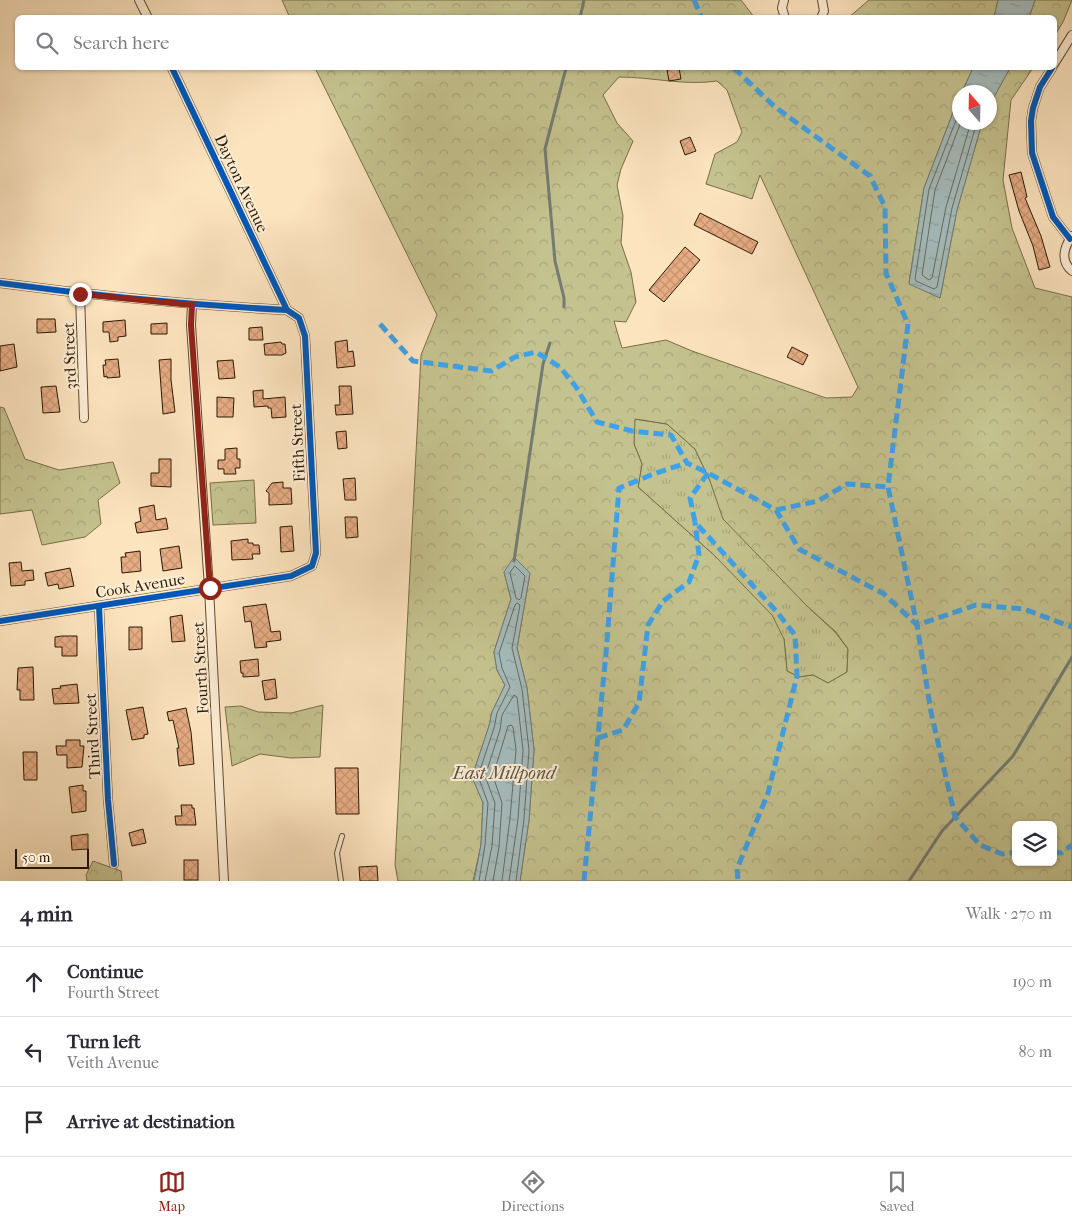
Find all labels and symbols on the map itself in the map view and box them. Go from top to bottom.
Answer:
north arrow [952,85,997,130]
street label: Dayton Avenue [211,131,273,235]
route end [69,283,92,306]
street label: 3rd Street [59,322,80,390]
street label: Fifth Street [286,403,309,483]
street label: Cook Avenue [94,569,186,602]
route start [199,577,222,600]
street label: Fourth Street [189,621,212,715]
street label: Third Street [81,692,104,779]
water label: East Millpond [452,763,558,784]
scale bar [15,846,89,869]

